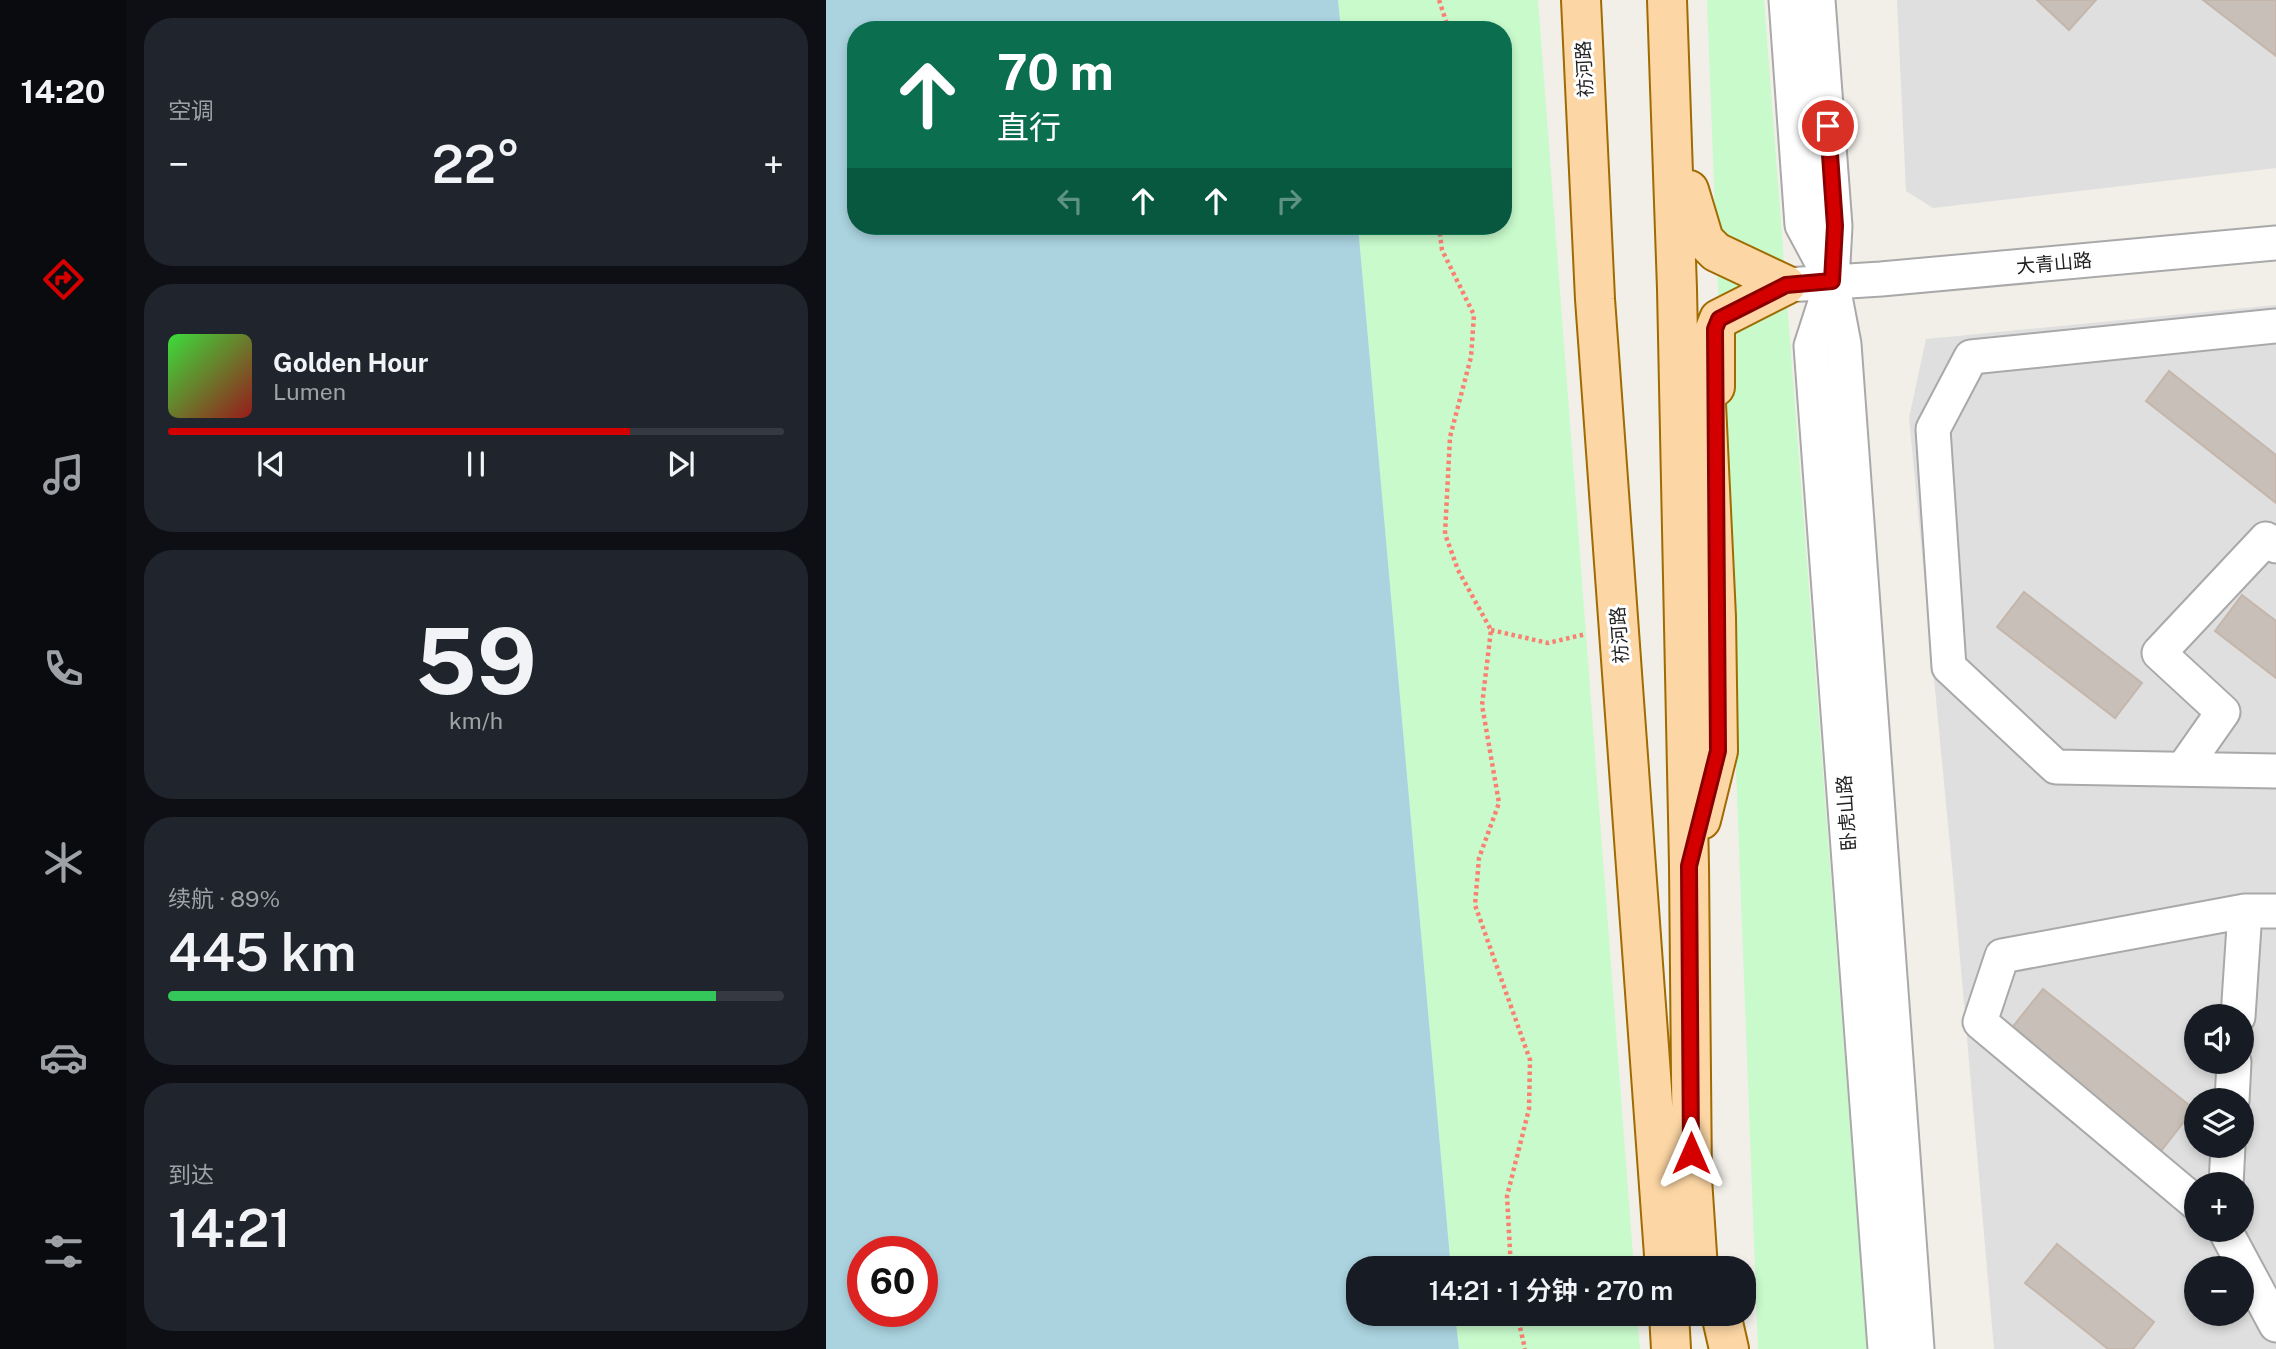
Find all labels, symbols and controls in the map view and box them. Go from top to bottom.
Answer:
street label: 祊河路 [1572,40,1596,98]
text: 70 m [997,43,1114,101]
icon: ahead [882,49,973,140]
text: 14:20 [21,73,105,110]
pin [1798,96,1858,156]
text: 空调 [168,97,214,124]
icon: arrive [1809,107,1847,145]
text: 直行 [997,109,1061,146]
text: 22° [432,134,520,195]
text: − [168,142,189,187]
text: + [763,142,784,187]
icon: left [1051,182,1089,220]
icon: ahead [1124,182,1162,220]
icon: ahead [1197,182,1235,220]
icon: right [1270,182,1308,220]
street label: 大青山路 [2015,249,2093,277]
icon: directions [39,255,88,304]
text: Golden Hour [273,347,428,378]
text: Lumen [273,378,346,405]
icon: previous [252,445,290,483]
icon: pause [457,445,495,483]
icon: next [662,445,700,483]
icon: music [39,450,88,499]
street label: 祊河路 [1606,606,1632,664]
text: 59 [415,608,537,714]
icon: phone [39,644,88,693]
text: km/h [449,707,503,734]
street label: 卧虎山路 [1832,774,1860,852]
icon: climate [39,838,88,887]
text: 续航 · 89% [168,885,280,912]
text: 445 km [168,922,356,983]
map controls [2184,1004,2254,1326]
button: sound [2184,1004,2254,1074]
icon: car [39,1033,88,1082]
button: layers [2184,1088,2254,1158]
position arrow [1654,1116,1728,1190]
text: 到达 [168,1161,214,1188]
button: + [2184,1172,2254,1242]
text: 14:21 [168,1198,291,1259]
icon: filters [39,1227,88,1276]
speed limit sign: 60 [847,1236,938,1327]
button: − [2184,1256,2254,1326]
text: 14:21 · 1 分钟 · 270 m [1429,1275,1673,1306]

